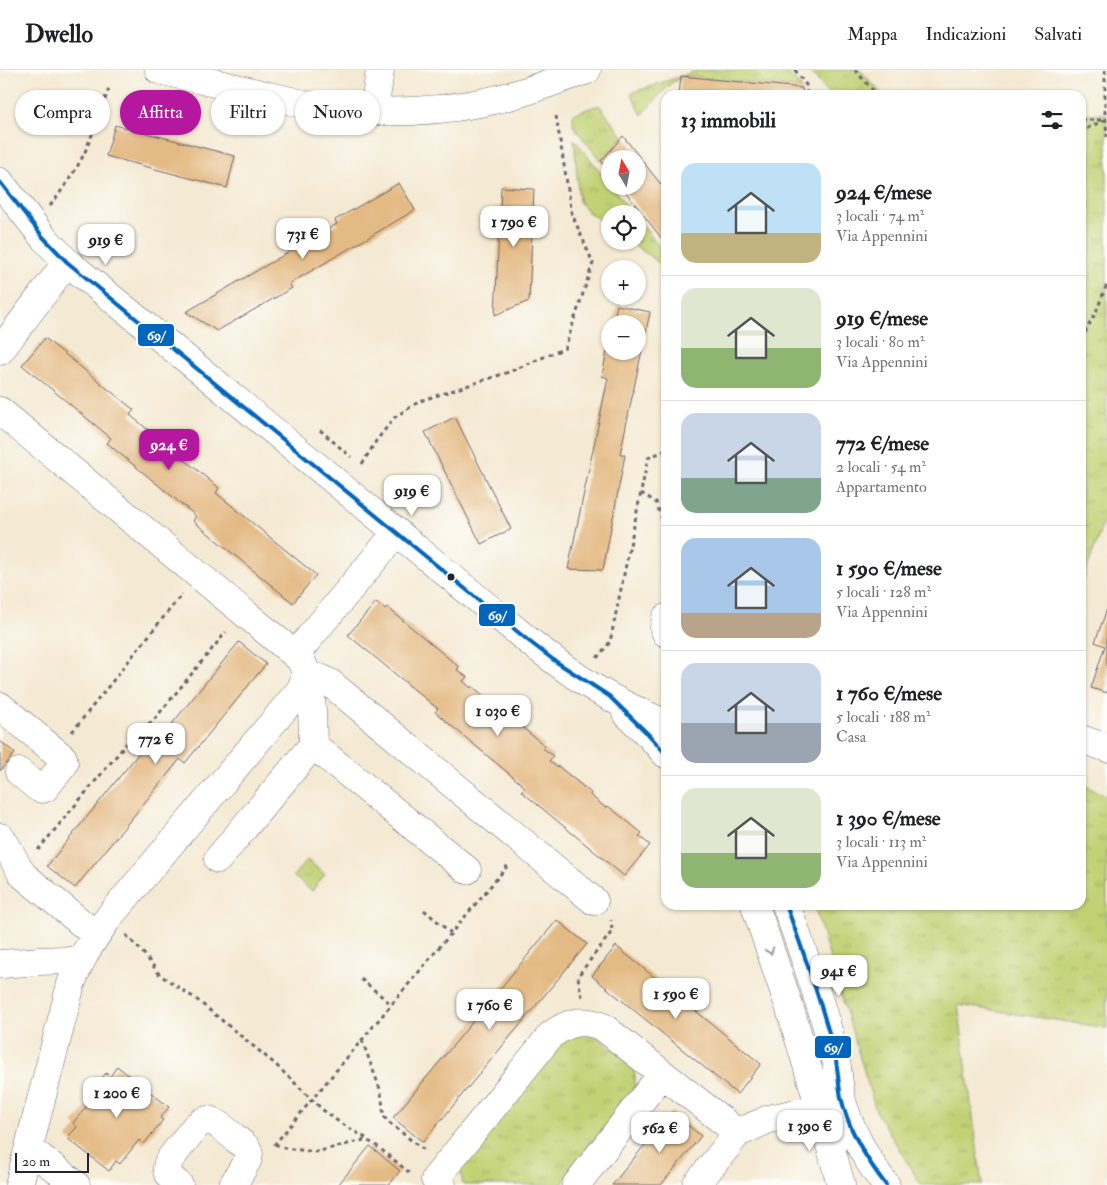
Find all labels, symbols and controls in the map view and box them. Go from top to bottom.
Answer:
text: Dwello [25,19,93,50]
text: Mappa [847,23,897,46]
text: Indicazioni [925,23,1006,46]
text: Salvati [1034,23,1082,46]
chip: Compra [15,90,110,135]
chip: Affitta [120,90,201,135]
chip: Filtri [211,90,285,135]
chip: Nuovo [295,90,380,135]
icon: filters [1038,106,1066,134]
text: 13 immobili [681,107,776,134]
north arrow [601,150,646,195]
map controls [601,150,646,360]
text: 924 €/mese [836,179,932,206]
icon: home [721,183,781,243]
button: locate [601,205,646,250]
pin: 1 790 € [468,206,560,248]
text: 3 locali · 74 m² [836,206,924,226]
text: 1 790 € [491,212,537,232]
pin: 731 € [268,218,338,260]
pin: 919 € [71,224,141,266]
text: 731 € [287,224,319,244]
text: Via Appennini [836,226,928,246]
text: 919 € [89,230,123,250]
button: + [601,260,646,305]
text: 919 €/mese [836,305,928,332]
icon: home [721,308,781,368]
button: − [601,315,646,360]
line badge: 69/ [137,323,175,347]
text: 69/ [147,327,166,344]
text: 3 locali · 80 m² [836,332,925,352]
text: Via Appennini [836,352,928,372]
pin: 924 € [134,428,204,471]
text: 772 €/mese [836,430,929,457]
icon: home [721,433,781,493]
text: 924 € [150,435,188,455]
text: 2 locali · 54 m² [836,457,926,477]
pin: 919 € [377,474,447,517]
text: Appartamento [836,477,927,497]
text: 919 € [395,481,429,501]
text: 1 590 €/mese [836,555,942,582]
icon: home [721,558,781,618]
unlabelled marker [446,572,456,582]
text: 5 locali · 128 m² [836,582,931,602]
text: Via Appennini [836,602,928,622]
line badge: 69/ [478,603,516,627]
text: 69/ [488,607,507,624]
text: 1 760 €/mese [836,680,942,707]
icon: home [721,683,781,743]
pin: 1 030 € [452,694,544,737]
text: 1 030 € [476,701,520,721]
text: 5 locali · 188 m² [836,707,930,727]
pin: 772 € [121,722,191,765]
text: Casa [836,727,866,747]
text: 772 € [138,729,174,749]
text: 1 390 €/mese [836,805,941,832]
icon: home [721,808,781,868]
text: 3 locali · 113 m² [836,832,926,852]
text: Via Appennini [836,852,928,872]
one-way arrow [765,946,775,955]
pin: 941 € [804,954,874,997]
text: 941 € [821,961,857,981]
pin: 1 590 € [630,978,722,1020]
text: 1 590 € [653,984,699,1004]
pin: 1 760 € [444,988,536,1031]
text: 1 760 € [467,995,513,1015]
line badge: 69/ [814,1035,852,1059]
text: 69/ [824,1039,843,1056]
pin: 1 200 € [71,1076,163,1119]
text: 1 200 € [94,1083,140,1103]
pin: 1 390 € [764,1110,856,1152]
pin: 562 € [625,1112,695,1154]
text: 1 390 € [788,1116,832,1136]
text: 562 € [642,1118,678,1138]
scale bar [15,1150,89,1173]
text: 20 m [22,1153,50,1170]

